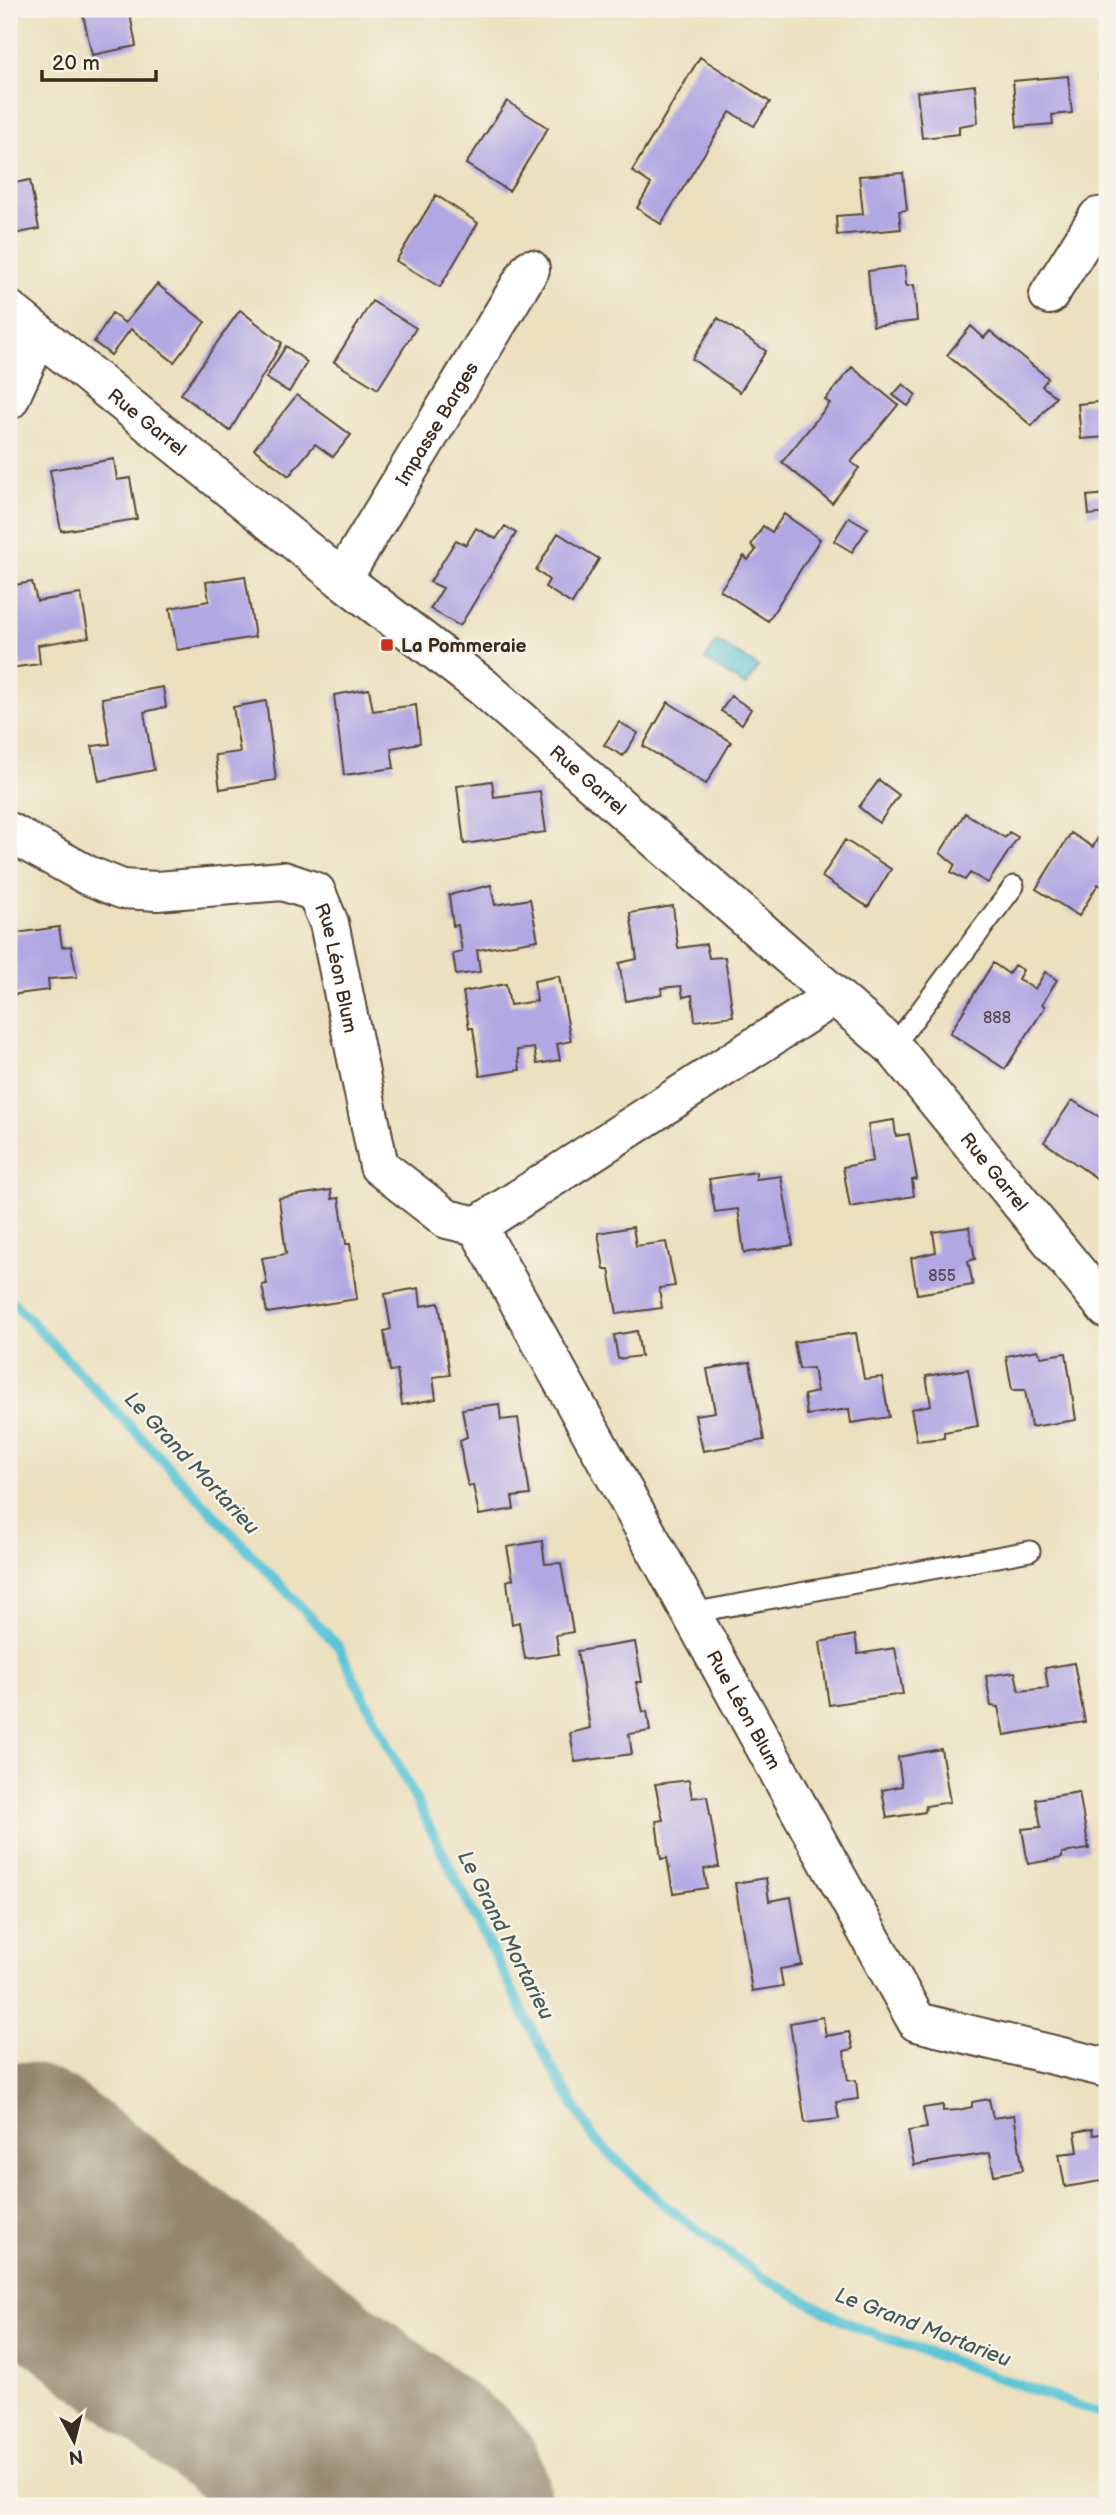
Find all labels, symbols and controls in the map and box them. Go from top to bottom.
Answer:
scale bar [42,38,156,82]
text: 20 m [52,51,100,76]
street label: Impasse Barges [391,358,484,490]
street label: Rue Garrel [103,384,190,462]
place label: La Pommeraie [401,635,527,658]
marker: La Pommeraie [379,637,395,653]
street label: Rue Garrel [544,741,631,821]
street label: Rue Léon Blum [309,900,361,1035]
house number: 888 [983,1009,1011,1028]
street label: Rue Garrel [955,1129,1032,1216]
house number: 855 [928,1267,956,1286]
water label: Le Grand Mortarieu [119,1387,264,1540]
street label: Rue Léon Blum [701,1647,785,1774]
water label: Le Grand Mortarieu [452,1847,559,2024]
water label: Le Grand Mortarieu [831,2282,1014,2373]
north arrow [38,2406,108,2476]
text: N [67,2444,84,2469]

